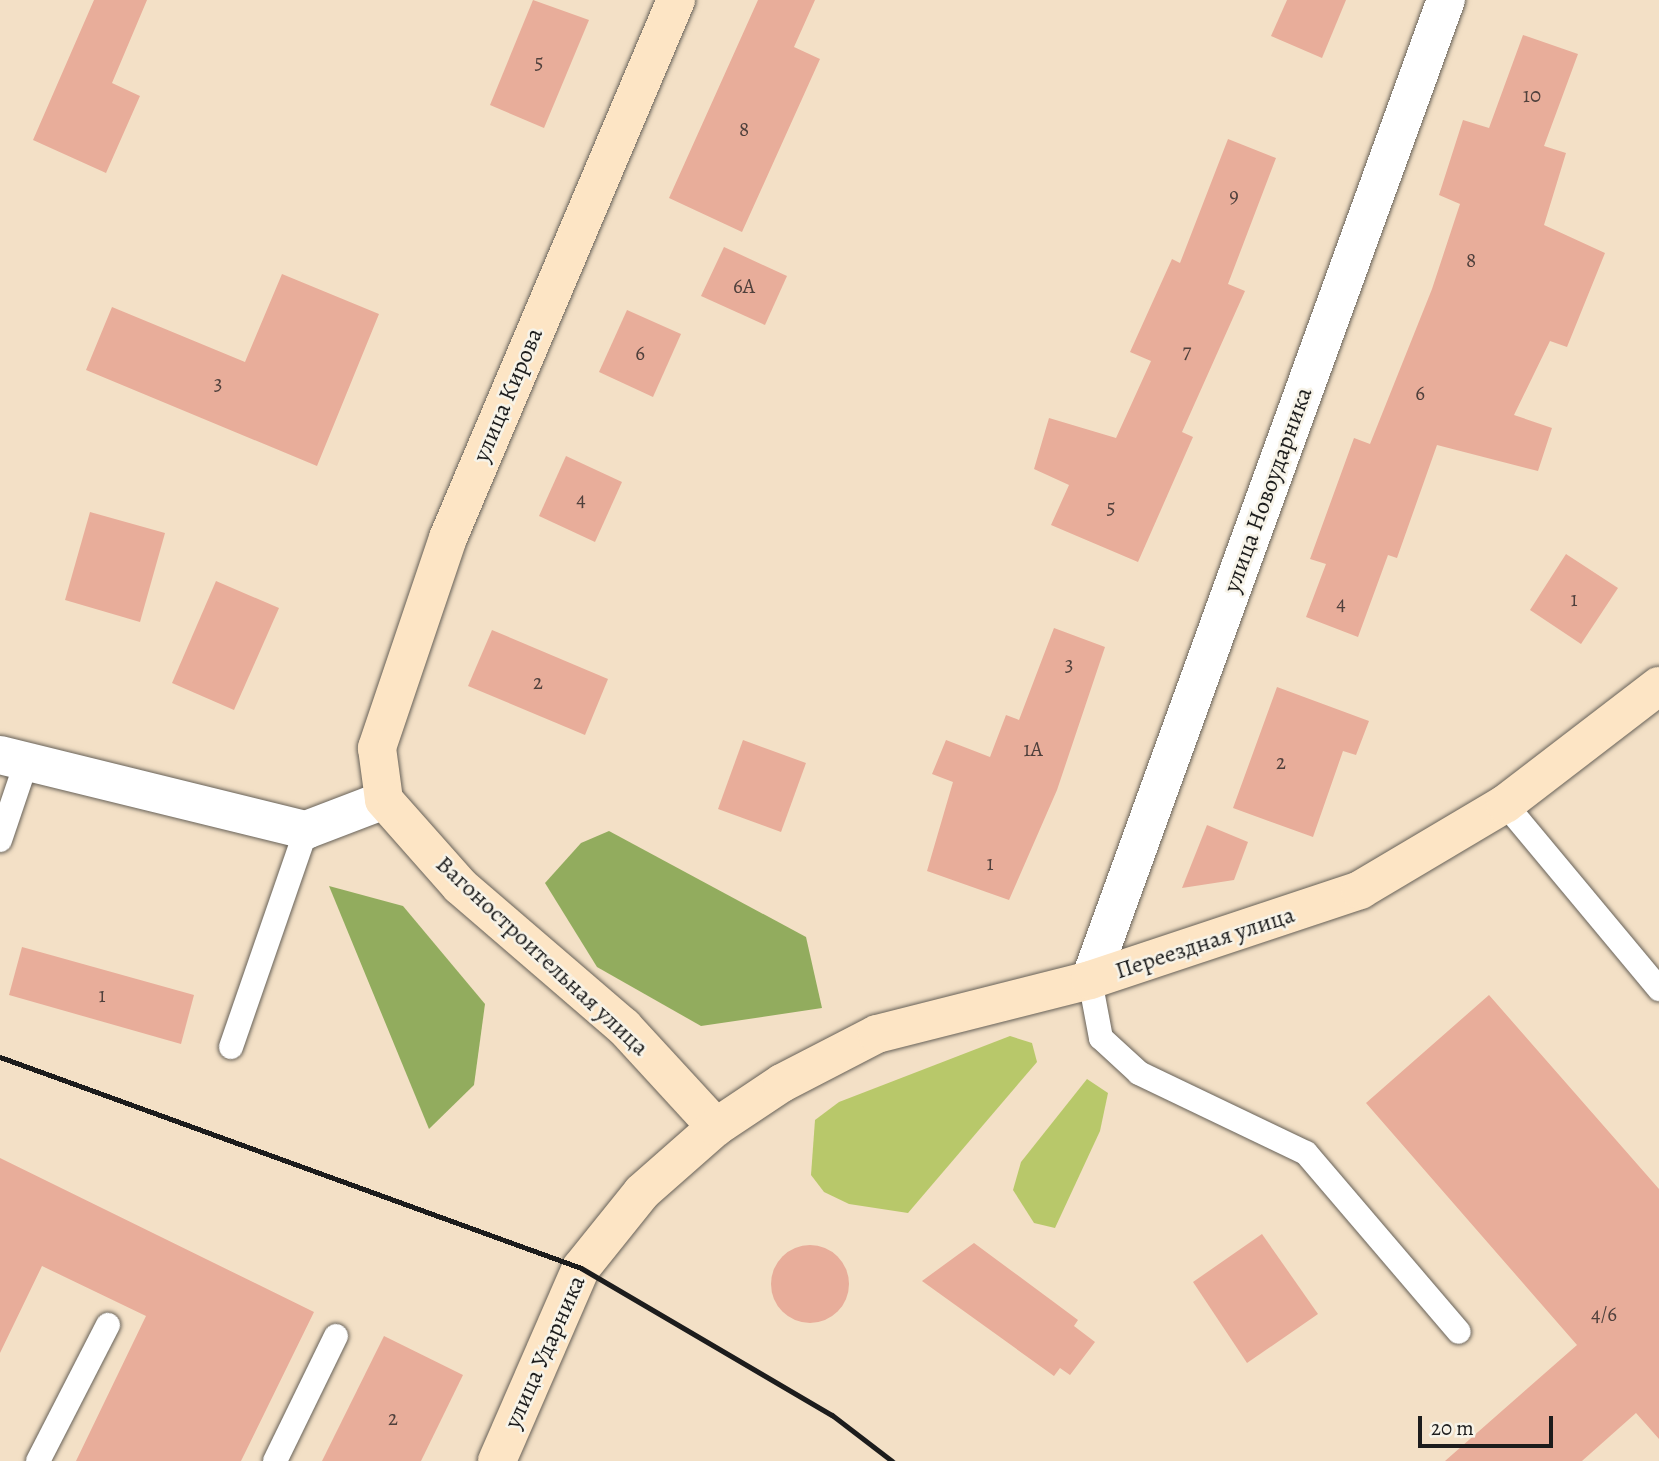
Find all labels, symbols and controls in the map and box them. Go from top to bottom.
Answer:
house number: 5 [534,49,544,75]
house number: 10 [1523,82,1541,108]
house number: 8 [739,116,749,142]
house number: 9 [1229,182,1239,208]
house number: 8 [1466,247,1476,273]
house number: 6А [733,273,755,299]
street label: улица Кирова [467,324,549,466]
house number: 7 [1183,338,1191,364]
house number: 6 [635,340,645,366]
house number: 3 [214,370,222,396]
house number: 6 [1415,380,1425,406]
street label: улица Новоударника [1217,383,1319,597]
house number: 4 [576,486,586,512]
house number: 5 [1106,494,1116,520]
house number: 1 [1570,586,1578,612]
house number: 4 [1336,590,1346,616]
house number: 3 [1065,651,1073,677]
house number: 2 [533,669,543,695]
house number: 1А [1023,736,1043,762]
house number: 2 [1276,749,1286,775]
street label: Вагоностроительная улица [430,850,654,1062]
house number: 1 [986,850,994,876]
street label: Переездная улица [1112,900,1298,986]
house number: 1 [98,982,106,1008]
street label: улица Ударника [498,1271,592,1433]
house number: 4/6 [1591,1301,1617,1327]
scale bar [1421,1402,1556,1446]
house number: 2 [388,1405,398,1431]
text: 20 m [1431,1414,1474,1442]

